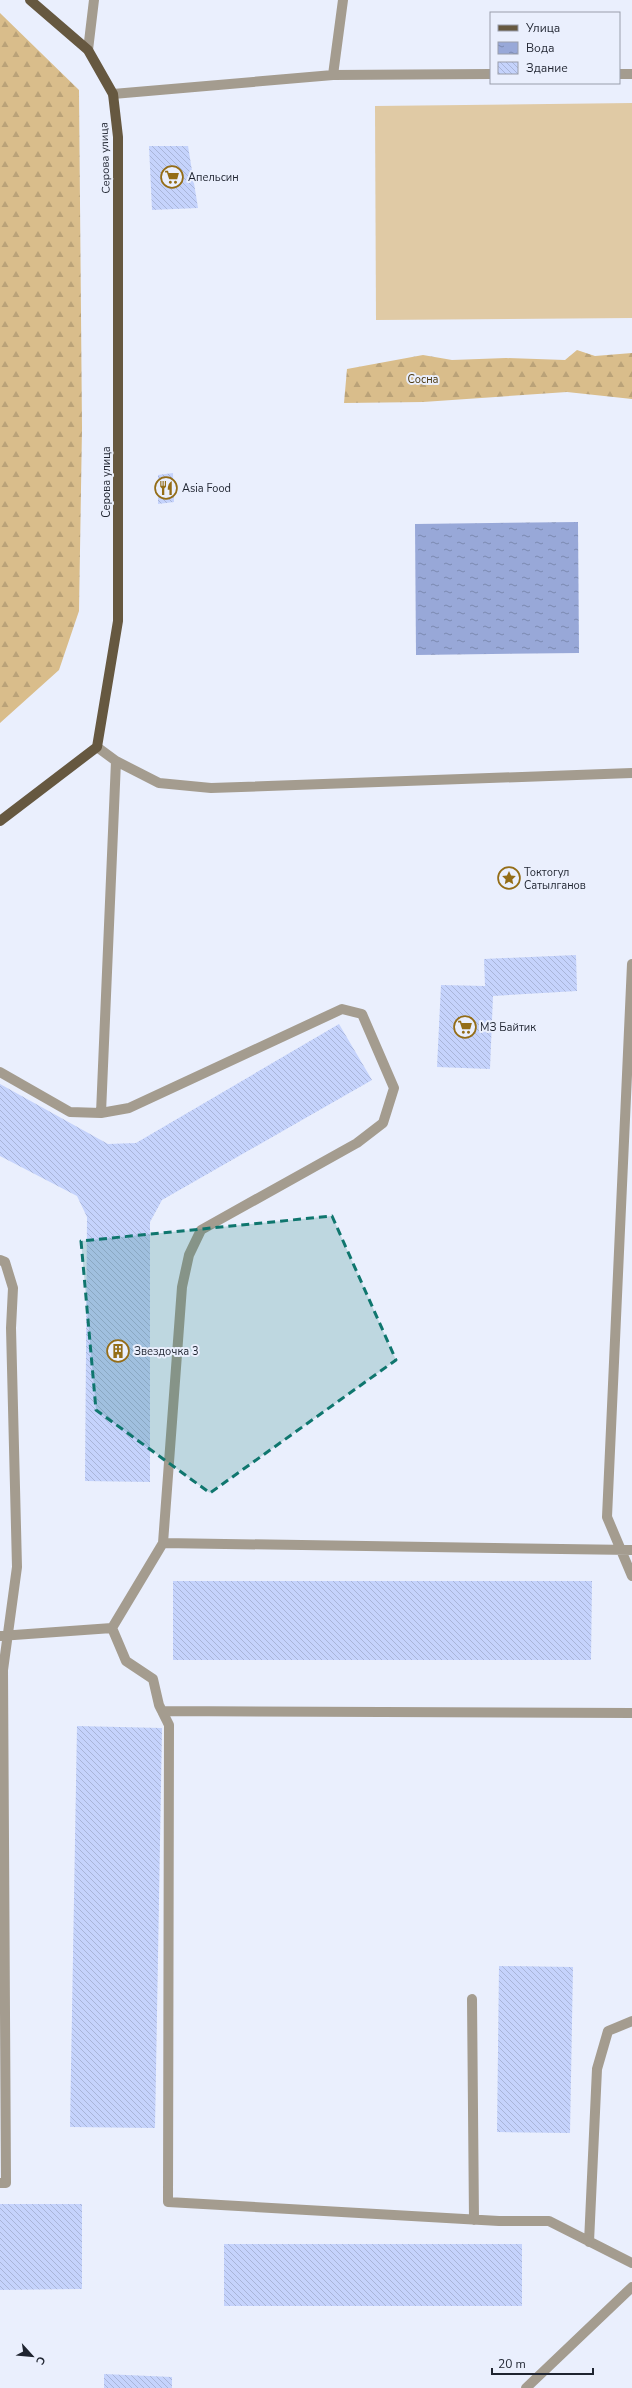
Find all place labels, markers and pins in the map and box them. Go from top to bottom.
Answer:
supermarket icon: Апельсин [159,164,185,190]
place label: Апельсин [188,170,239,185]
restaurant icon: Asia Food [153,475,179,501]
place label: Asia Food [182,481,231,496]
place icon: Токтогул Сатылганов [496,865,522,891]
place label: Токтогул Сатылганов [524,865,586,893]
supermarket icon: МЗ Байтик [452,1014,478,1040]
place label: МЗ Байтик [480,1020,536,1035]
building icon: Звездочка 3 [105,1338,131,1364]
place label: Звездочка 3 [134,1344,199,1359]

